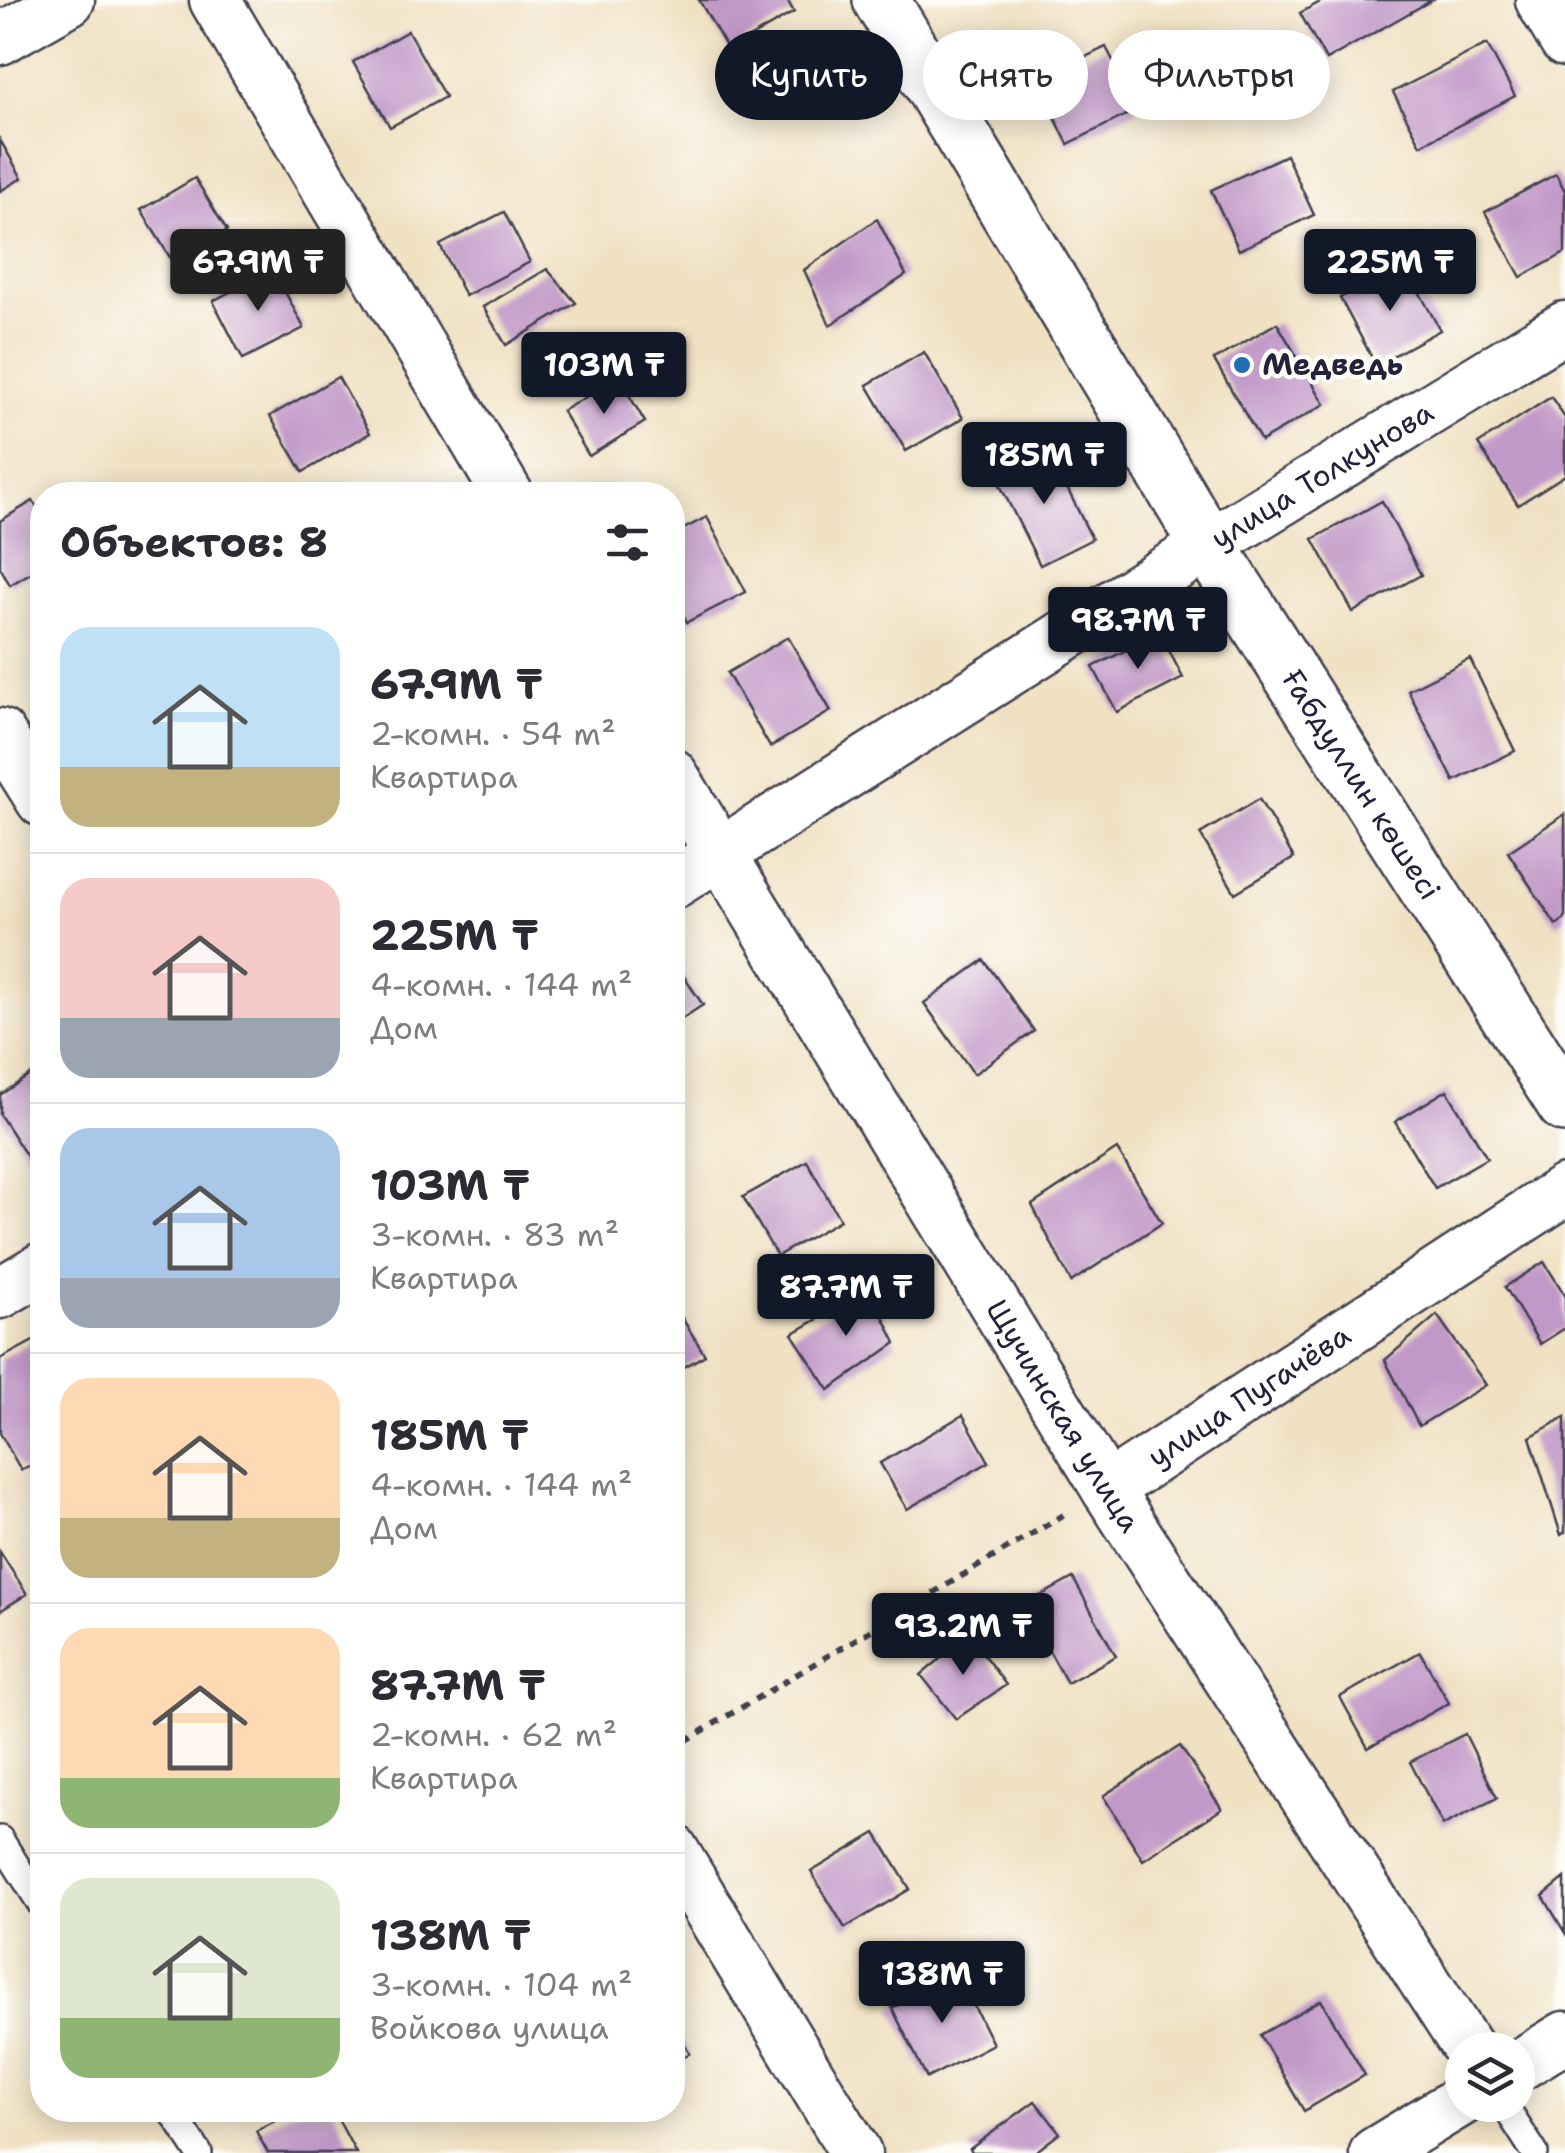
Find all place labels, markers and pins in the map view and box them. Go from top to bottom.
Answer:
pin: 67.9M ₸ [166,229,350,314]
pin: 225M ₸ [1309,229,1471,314]
pin: 103M ₸ [523,332,685,417]
place label: Медведь [1262,344,1403,385]
marker: Медведь [1231,354,1253,376]
pin: 185M ₸ [963,422,1125,507]
pin: 98.7M ₸ [1046,587,1230,672]
pin: 87.7M ₸ [754,1254,938,1339]
pin: 93.2M ₸ [871,1593,1055,1678]
pin: 138M ₸ [861,1941,1023,2026]

